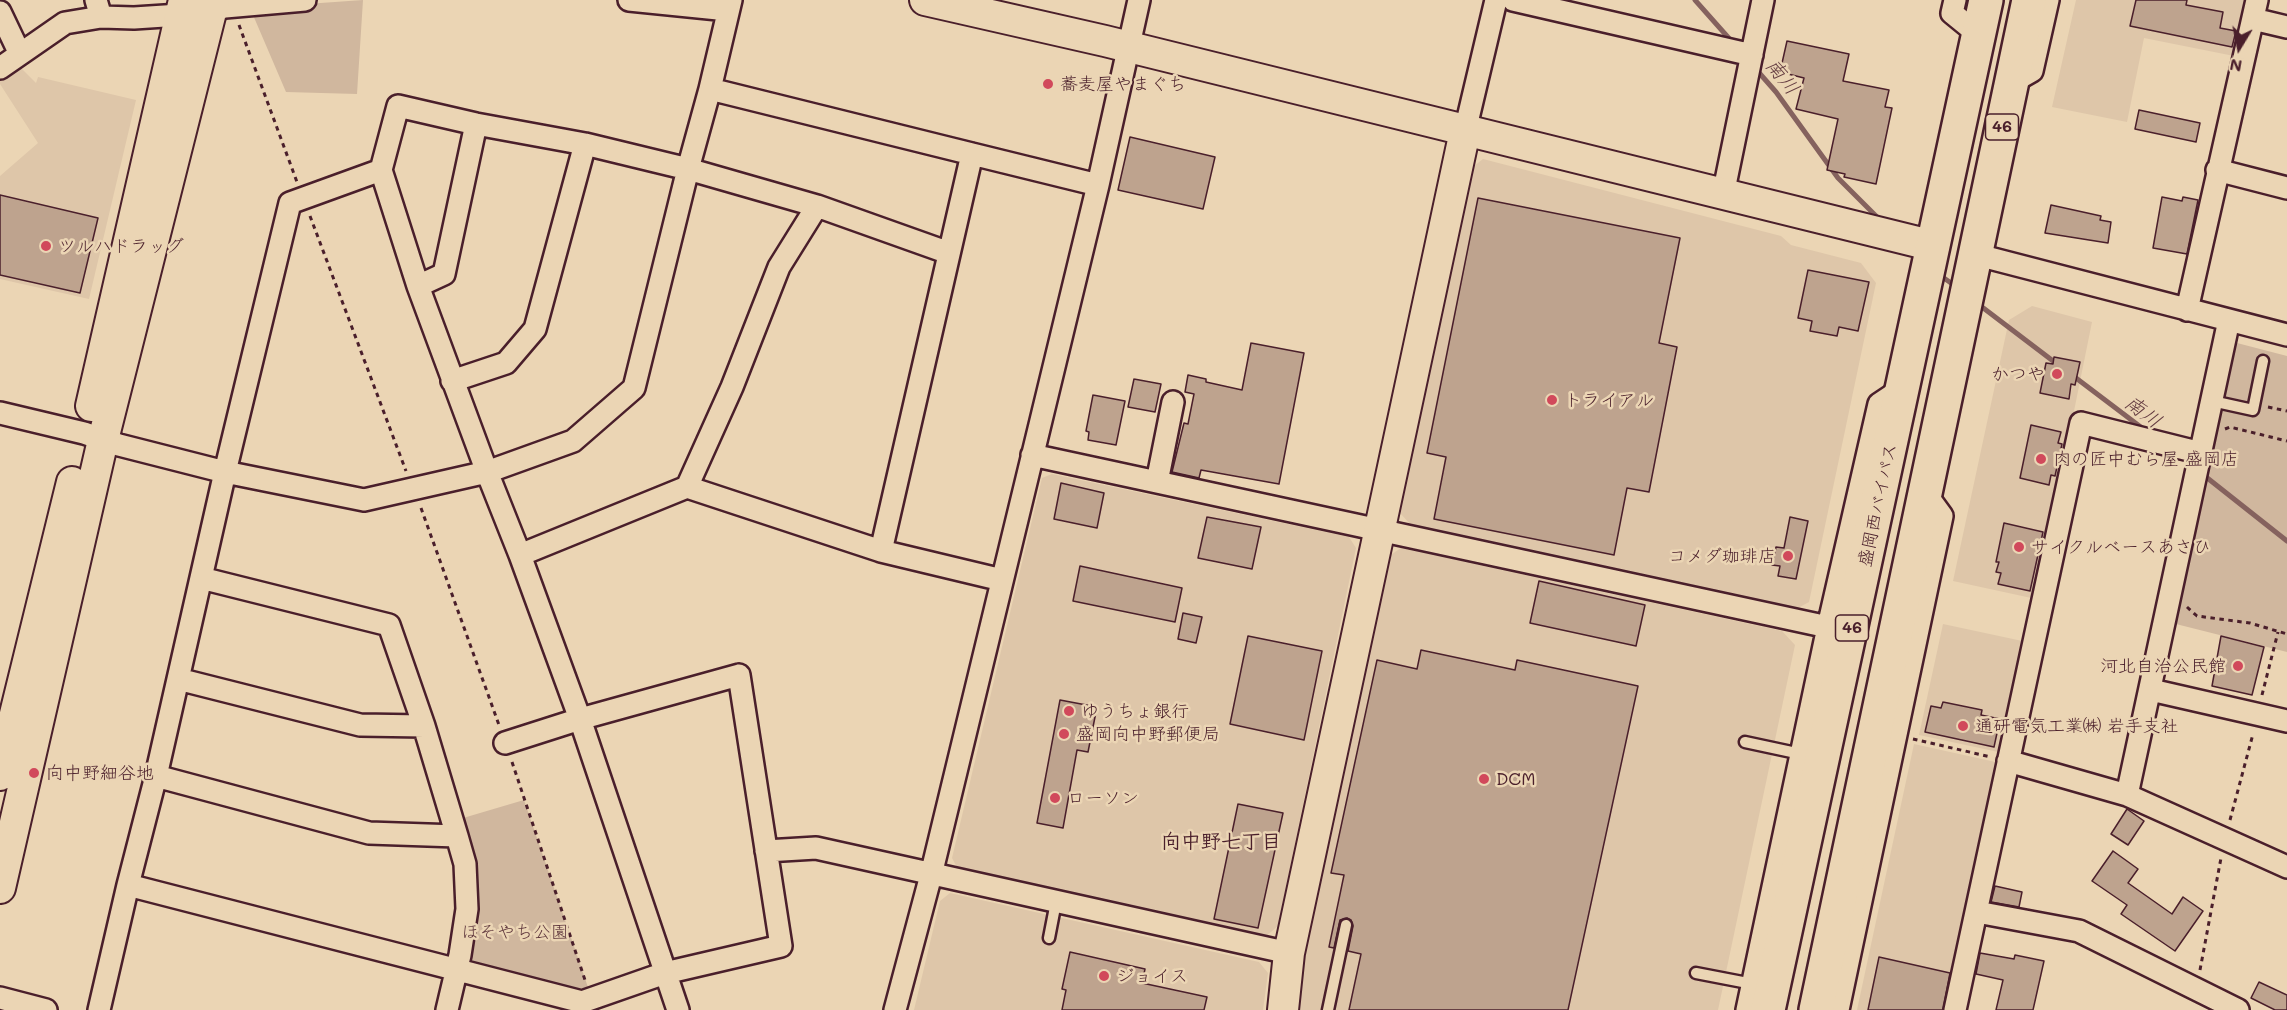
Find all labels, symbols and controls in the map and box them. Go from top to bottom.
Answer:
north arrow [2209,18,2269,78]
water label: 南川 [1760,54,1804,100]
text: N [2228,55,2244,78]
place label: 蕎麦屋やまぐち [1060,73,1186,95]
marker: 蕎麦屋やまぐち [1041,77,1055,91]
road number: 46 [1986,114,2018,140]
place label: ツルハドラッグ [58,235,184,257]
marker: ツルハドラッグ [39,239,53,253]
place label: かつや [1991,363,2045,385]
marker: かつや [2050,367,2064,381]
place label: トライアル [1564,389,1654,411]
water label: 南川 [2120,390,2166,434]
marker: トライアル [1545,393,1559,407]
street label: 盛岡西バイパス [1854,441,1902,569]
place label: 肉の匠中むら屋 盛岡店 [2053,448,2239,470]
marker: 肉の匠中むら屋 盛岡店 [2034,452,2048,466]
place label: サイクルベースあさひ [2031,536,2211,558]
marker: サイクルベースあさひ [2012,540,2026,554]
place label: コメダ珈琲店 [1668,545,1776,567]
marker: コメダ珈琲店 [1781,549,1795,563]
road number: 46 [1836,615,1868,641]
place label: 河北自治公民館 [2100,655,2226,677]
marker: 河北自治公民館 [2231,659,2245,673]
place label: ゆうちょ銀行 [1081,700,1189,722]
marker: ゆうちょ銀行 [1062,704,1076,718]
place label: 通研電気工業㈱ 岩手支社 [1975,715,2179,737]
marker: 通研電気工業㈱ 岩手支社 [1956,719,1970,733]
place label: 盛岡向中野郵便局 [1076,723,1220,745]
marker: 盛岡向中野郵便局 [1057,727,1071,741]
place label: 向中野細谷地 [46,762,154,784]
marker: 向中野細谷地 [27,766,41,780]
place label: DCM [1496,768,1536,790]
marker: DCM [1477,772,1491,786]
place label: ローソン [1067,787,1139,809]
marker: ローソン [1048,791,1062,805]
district label: 向中野七丁目 [1161,830,1281,854]
park label: ほそやち公園 [461,921,569,943]
place label: ジョイス [1116,965,1188,987]
marker: ジョイス [1097,969,1111,983]

